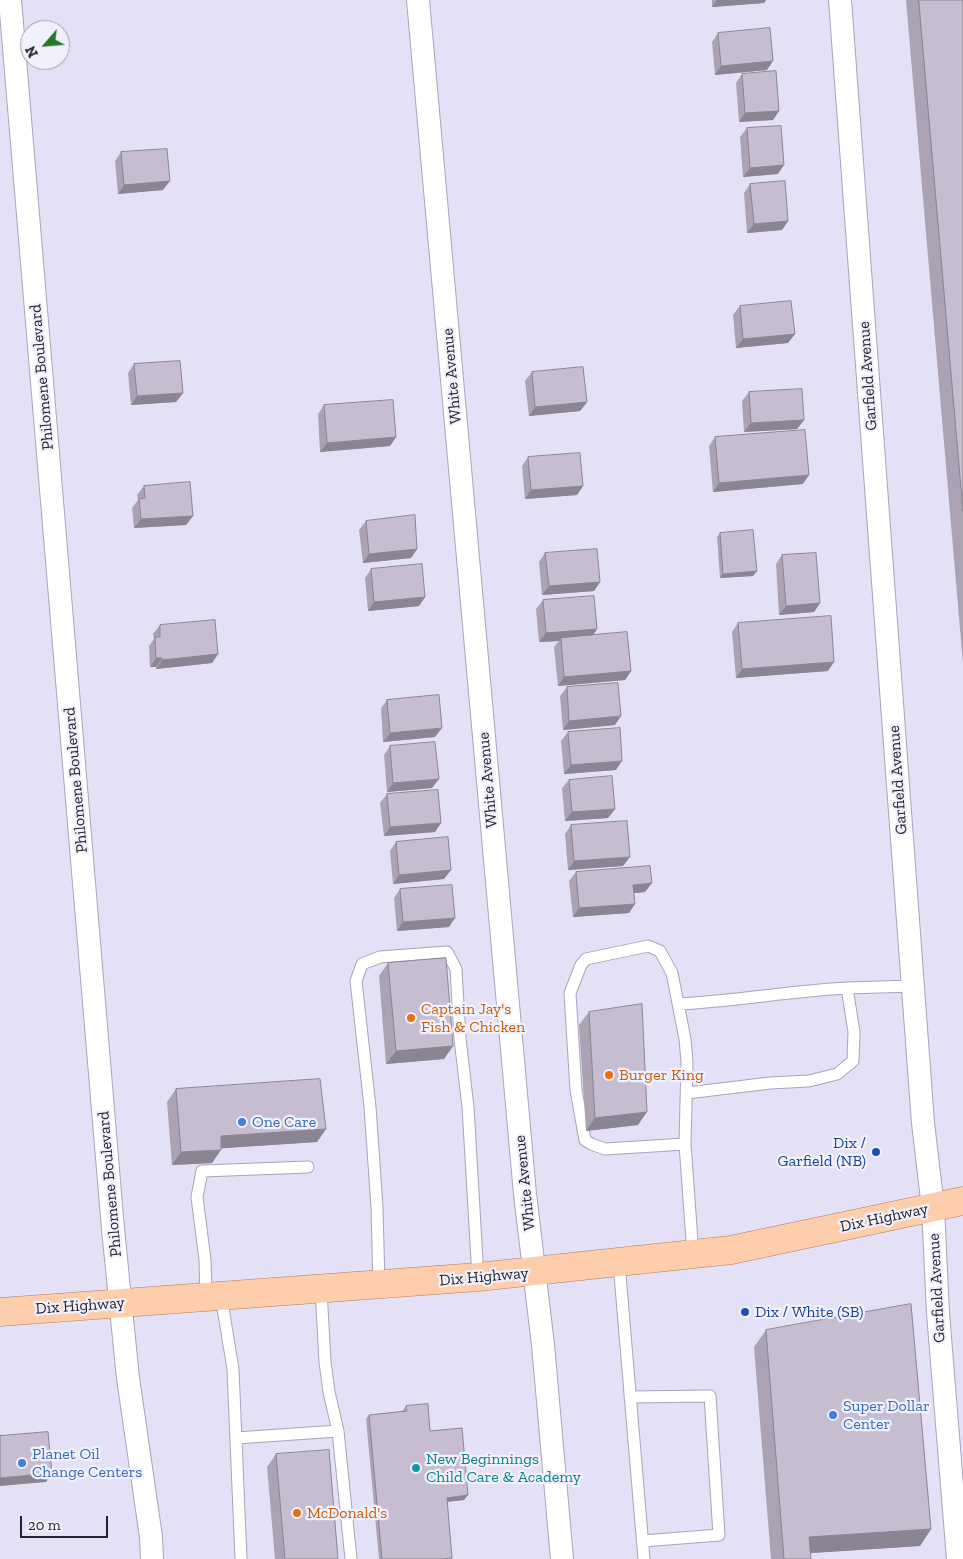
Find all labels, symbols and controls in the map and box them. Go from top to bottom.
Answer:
north arrow [20,20,70,70]
text: N [22,43,42,60]
street label: Philomene Boulevard [26,303,58,451]
street label: Garfield Avenue [855,321,881,431]
street label: White Avenue [438,327,466,425]
street label: Philomene Boulevard [60,706,92,854]
street label: Garfield Avenue [885,725,911,835]
street label: White Avenue [474,731,502,829]
place label: Captain Jay's Fish & Chicken [421,999,525,1037]
marker: Captain Jay's Fish & Chicken [405,1012,417,1024]
place label: Burger King [619,1065,704,1085]
marker: Burger King [603,1069,615,1081]
street label: Philomene Boulevard [94,1110,126,1258]
place label: One Care [252,1112,316,1132]
marker: One Care [236,1116,248,1128]
place label: Dix / Garfield (NB) [777,1133,866,1171]
street label: White Avenue [510,1134,540,1232]
marker: Dix / Garfield (NB) [870,1146,882,1158]
street label: Dix Highway [838,1199,930,1237]
street label: Garfield Avenue [925,1233,949,1343]
street label: Dix Highway [439,1264,529,1290]
street label: Dix Highway [35,1293,125,1319]
place label: Dix / White (SB) [755,1302,863,1322]
marker: Dix / White (SB) [739,1306,751,1318]
place label: Super Dollar Center [843,1396,930,1434]
marker: Super Dollar Center [827,1409,839,1421]
place label: Planet Oil Change Centers [32,1444,142,1482]
place label: New Beginnings Child Care & Academy [426,1449,581,1487]
marker: Planet Oil Change Centers [16,1457,28,1469]
marker: New Beginnings Child Care & Academy [410,1462,422,1474]
place label: McDonald's [307,1503,387,1523]
scale bar [22,1506,110,1538]
marker: McDonald's [291,1507,303,1519]
text: 20 m [28,1516,61,1534]

